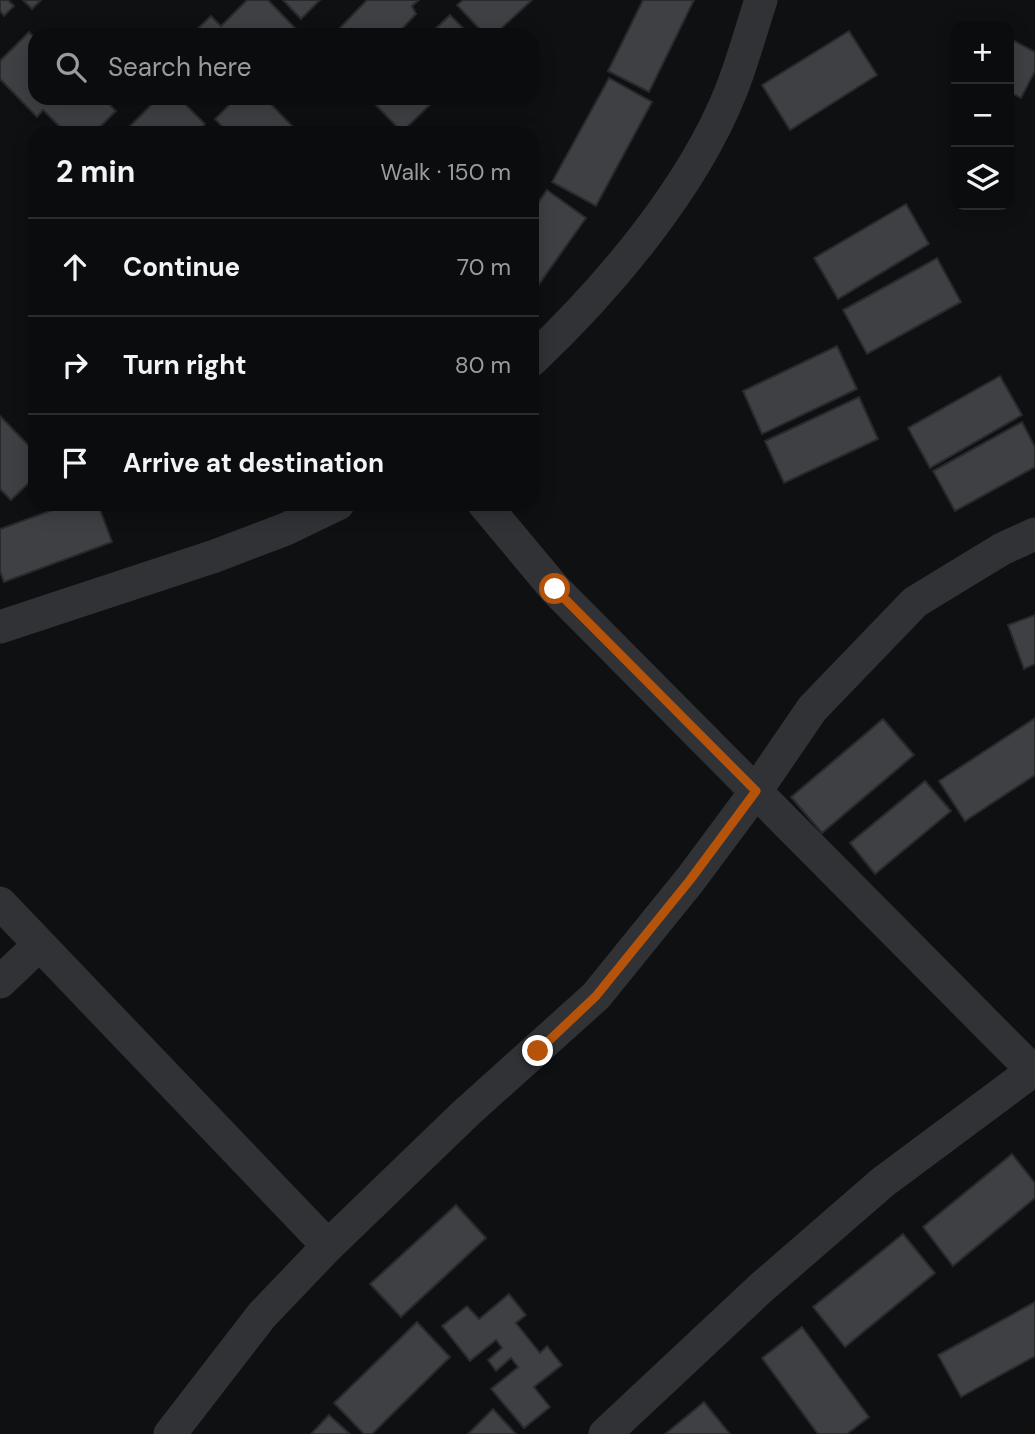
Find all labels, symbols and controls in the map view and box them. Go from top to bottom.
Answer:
map controls [951,21,1014,210]
button: + [951,21,1014,84]
search box [28,28,539,105]
icon: search [52,48,90,86]
text: Search here [108,50,251,84]
button: − [951,84,1014,147]
button: layers [951,147,1014,210]
text: 2 min [56,152,135,191]
text: Walk · 150 m [380,157,511,187]
icon: ahead [56,248,94,286]
text: Continue [123,250,240,284]
text: 70 m [457,252,511,282]
icon: right [56,346,94,384]
text: Turn right [123,348,247,382]
text: 80 m [455,350,511,380]
icon: arrive [56,444,94,482]
text: Arrive at destination [123,446,384,480]
route start [539,573,570,604]
route end [522,1035,553,1066]

